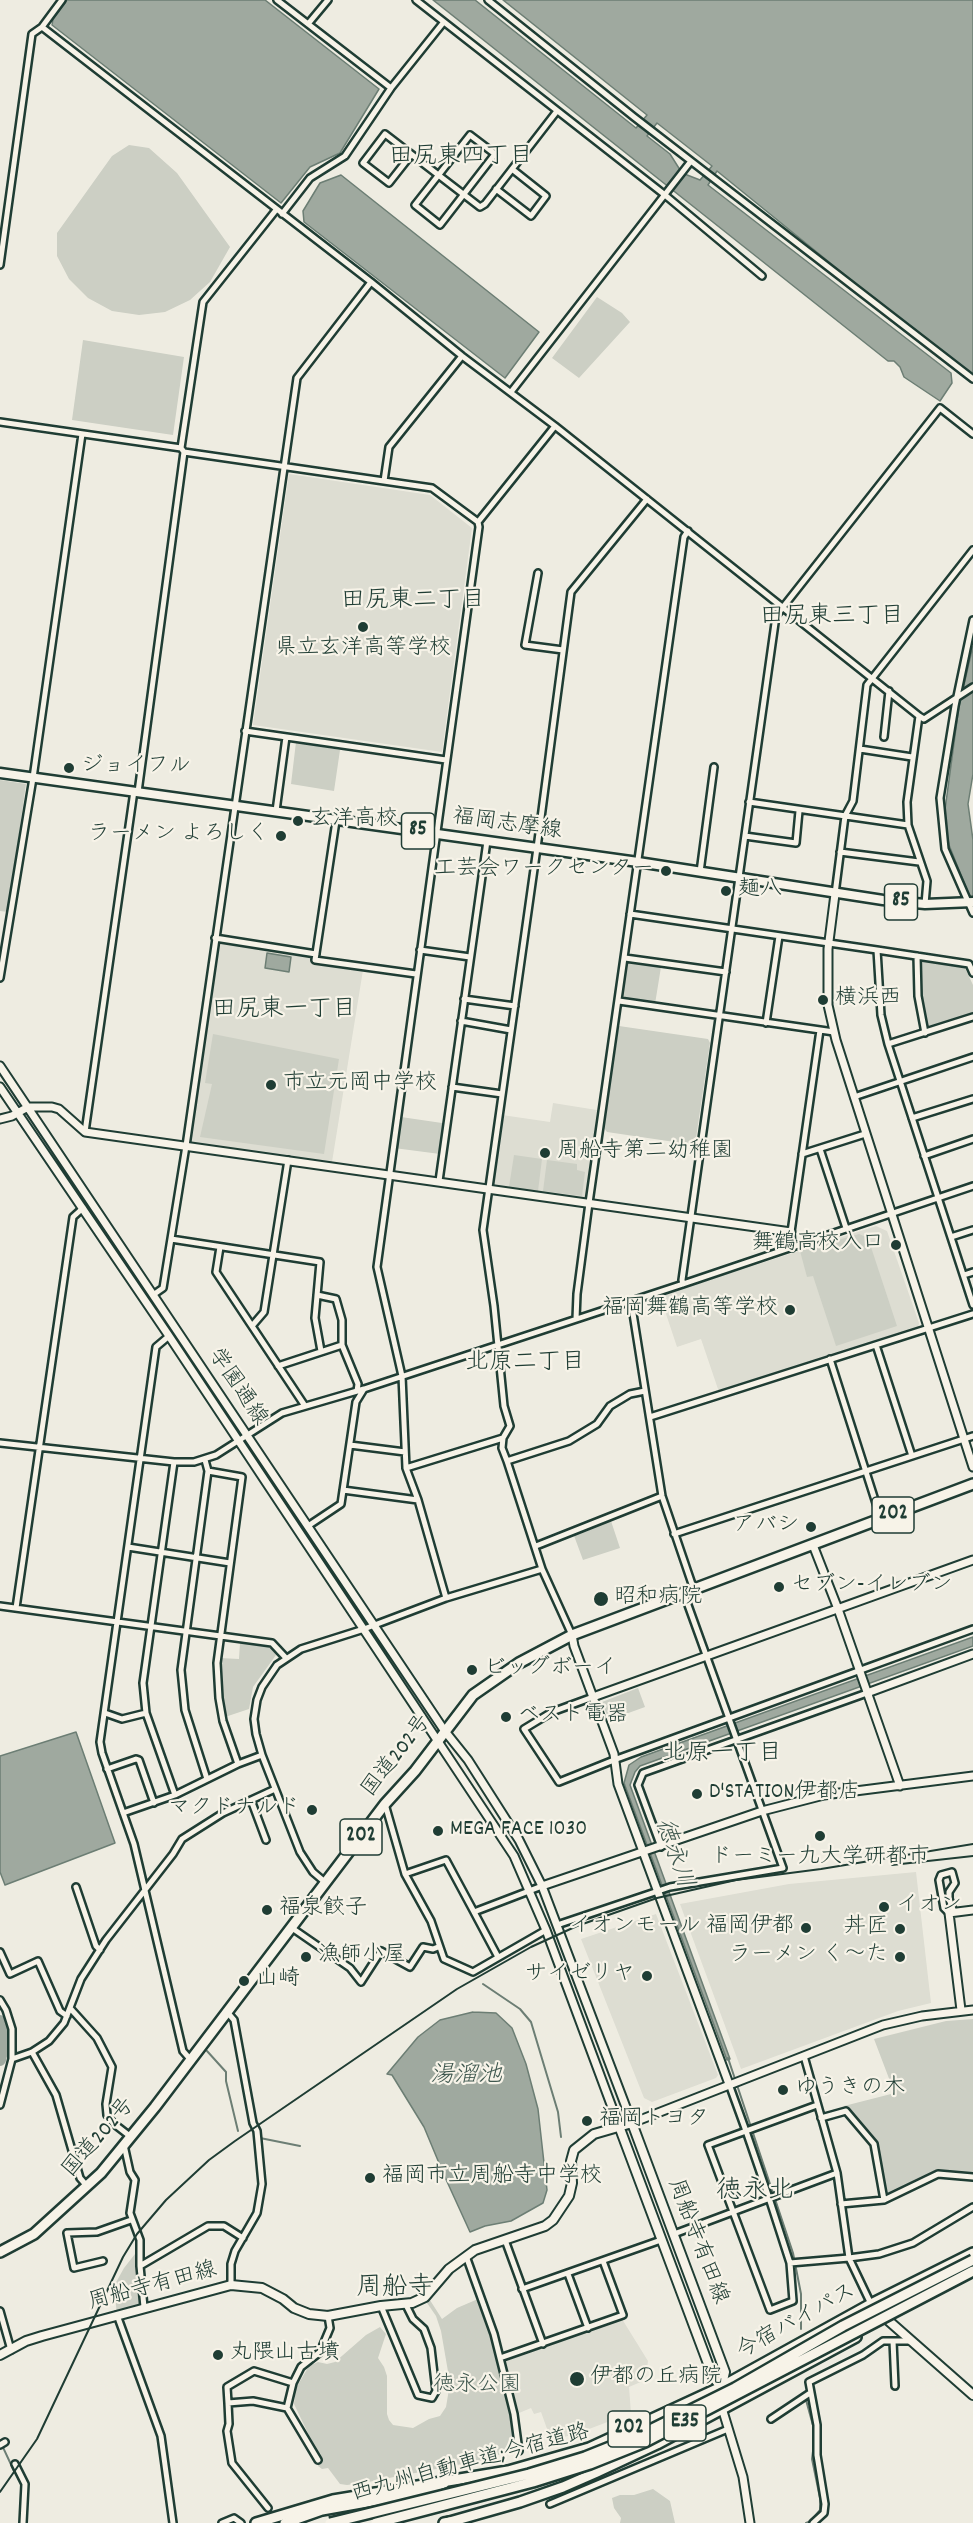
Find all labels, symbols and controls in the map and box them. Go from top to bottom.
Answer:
district label: 田尻東四丁目 [389,145,533,173]
district label: 田尻東二丁目 [341,589,485,617]
district label: 田尻東三丁目 [760,605,904,633]
marker: 県立玄洋高等学校 [356,620,370,634]
place label: 県立玄洋高等学校 [275,637,451,663]
place label: ジョイフル [81,755,191,781]
marker: ジョイフル [62,761,76,775]
street label: 福岡志摩線 [451,805,563,847]
place label: 玄洋高校 [310,808,398,834]
road number: 85 [402,813,434,849]
marker: 玄洋高校 [291,814,305,828]
place label: ラーメン よろしく [88,823,269,849]
marker: ラーメン よろしく [274,829,288,843]
place label: 工芸会ワークセンター [434,858,654,884]
marker: 工芸会ワークセンター [659,864,673,878]
place label: 麺八 [738,878,782,904]
marker: 麺八 [719,884,733,898]
road number: 85 [884,884,918,920]
place label: 横浜西 [835,987,901,1013]
marker: 横浜西 [816,993,830,1007]
district label: 田尻東一丁目 [212,998,356,1026]
place label: 市立元岡中学校 [283,1072,437,1098]
marker: 市立元岡中学校 [264,1078,278,1092]
place label: 周船寺第二幼稚園 [557,1140,733,1166]
marker: 周船寺第二幼稚園 [538,1146,552,1160]
place label: 舞鶴高校入口 [752,1232,884,1258]
marker: 舞鶴高校入口 [889,1238,903,1252]
place label: 福岡舞鶴高等学校 [602,1297,778,1323]
marker: 福岡舞鶴高等学校 [783,1303,797,1317]
street label: 学園通線 [200,1344,272,1432]
district label: 北原二丁目 [465,1351,585,1379]
road number: 202 [872,1497,914,1533]
place label: アバシ [733,1514,799,1540]
marker: アバシ [804,1520,818,1534]
place label: セブン-イレブン [791,1574,953,1600]
marker: セブン-イレブン [772,1580,786,1594]
place label: 昭和病院 [614,1586,702,1612]
marker: 昭和病院 [592,1590,610,1608]
place label: ビッグボーイ [484,1657,616,1683]
marker: ビッグボーイ [465,1663,479,1677]
place label: ベスト電器 [518,1704,628,1730]
marker: ベスト電器 [499,1710,513,1724]
street label: 国道202号 [358,1711,438,1803]
district label: 北原一丁目 [662,1742,782,1770]
place label: D'STATION伊都店 [709,1781,860,1807]
marker: D'STATION伊都店 [690,1787,704,1801]
place label: マクドナルド [168,1797,300,1823]
marker: マクドナルド [305,1803,319,1817]
water label: 徳永川 [647,1815,697,1893]
place label: MEGA FACE 1030 [450,1818,587,1844]
road number: 202 [340,1819,382,1855]
marker: MEGA FACE 1030 [431,1824,445,1838]
marker: ドーミー九大学研都市 [813,1829,827,1843]
place label: ドーミー九大学研都市 [710,1846,930,1872]
place label: イオン [896,1894,962,1920]
place label: 福泉餃子 [279,1897,367,1923]
marker: イオン [877,1900,891,1914]
marker: 福泉餃子 [260,1903,274,1917]
place label: イオンモール 福岡伊都 [569,1915,794,1941]
place label: 丼匠 [844,1916,888,1942]
marker: イオンモール 福岡伊都 [799,1921,813,1935]
marker: 丼匠 [893,1922,907,1936]
place label: 漁師小屋 [318,1944,406,1970]
place label: ラーメン く〜た [729,1944,888,1970]
marker: 漁師小屋 [299,1950,313,1964]
marker: ラーメン く〜た [893,1950,907,1964]
place label: サイゼリヤ [525,1963,635,1989]
place label: 山崎 [256,1968,300,1994]
marker: サイゼリヤ [640,1969,654,1983]
marker: 山崎 [237,1974,251,1988]
water label: 湯溜池 [430,2064,502,2092]
place label: ゆうきの木 [795,2077,905,2103]
marker: ゆうきの木 [776,2083,790,2097]
street label: 国道202号 [58,2094,142,2184]
place label: 福岡トヨタ [599,2108,709,2134]
marker: 福岡トヨタ [580,2114,594,2128]
place label: 福岡市立周船寺中学校 [382,2165,602,2191]
marker: 福岡市立周船寺中学校 [363,2171,377,2185]
street label: 周船寺有田線 [660,2176,732,2308]
district label: 徳永北 [716,2177,794,2209]
street label: 周船寺有田線 [86,2258,220,2318]
district label: 周船寺 [356,2274,434,2306]
street label: 今宿バイパス [733,2279,861,2367]
place label: 丸隈山古墳 [230,2342,340,2368]
marker: 丸隈山古墳 [211,2348,225,2362]
place label: 伊都の丘病院 [590,2366,722,2392]
marker: 伊都の丘病院 [568,2370,586,2388]
park label: 徳永公園 [433,2374,521,2400]
road number: E35 [664,2405,706,2441]
road number: 202 [608,2411,650,2447]
street label: 西九州自動車道;今宿道路 [349,2420,593,2510]

